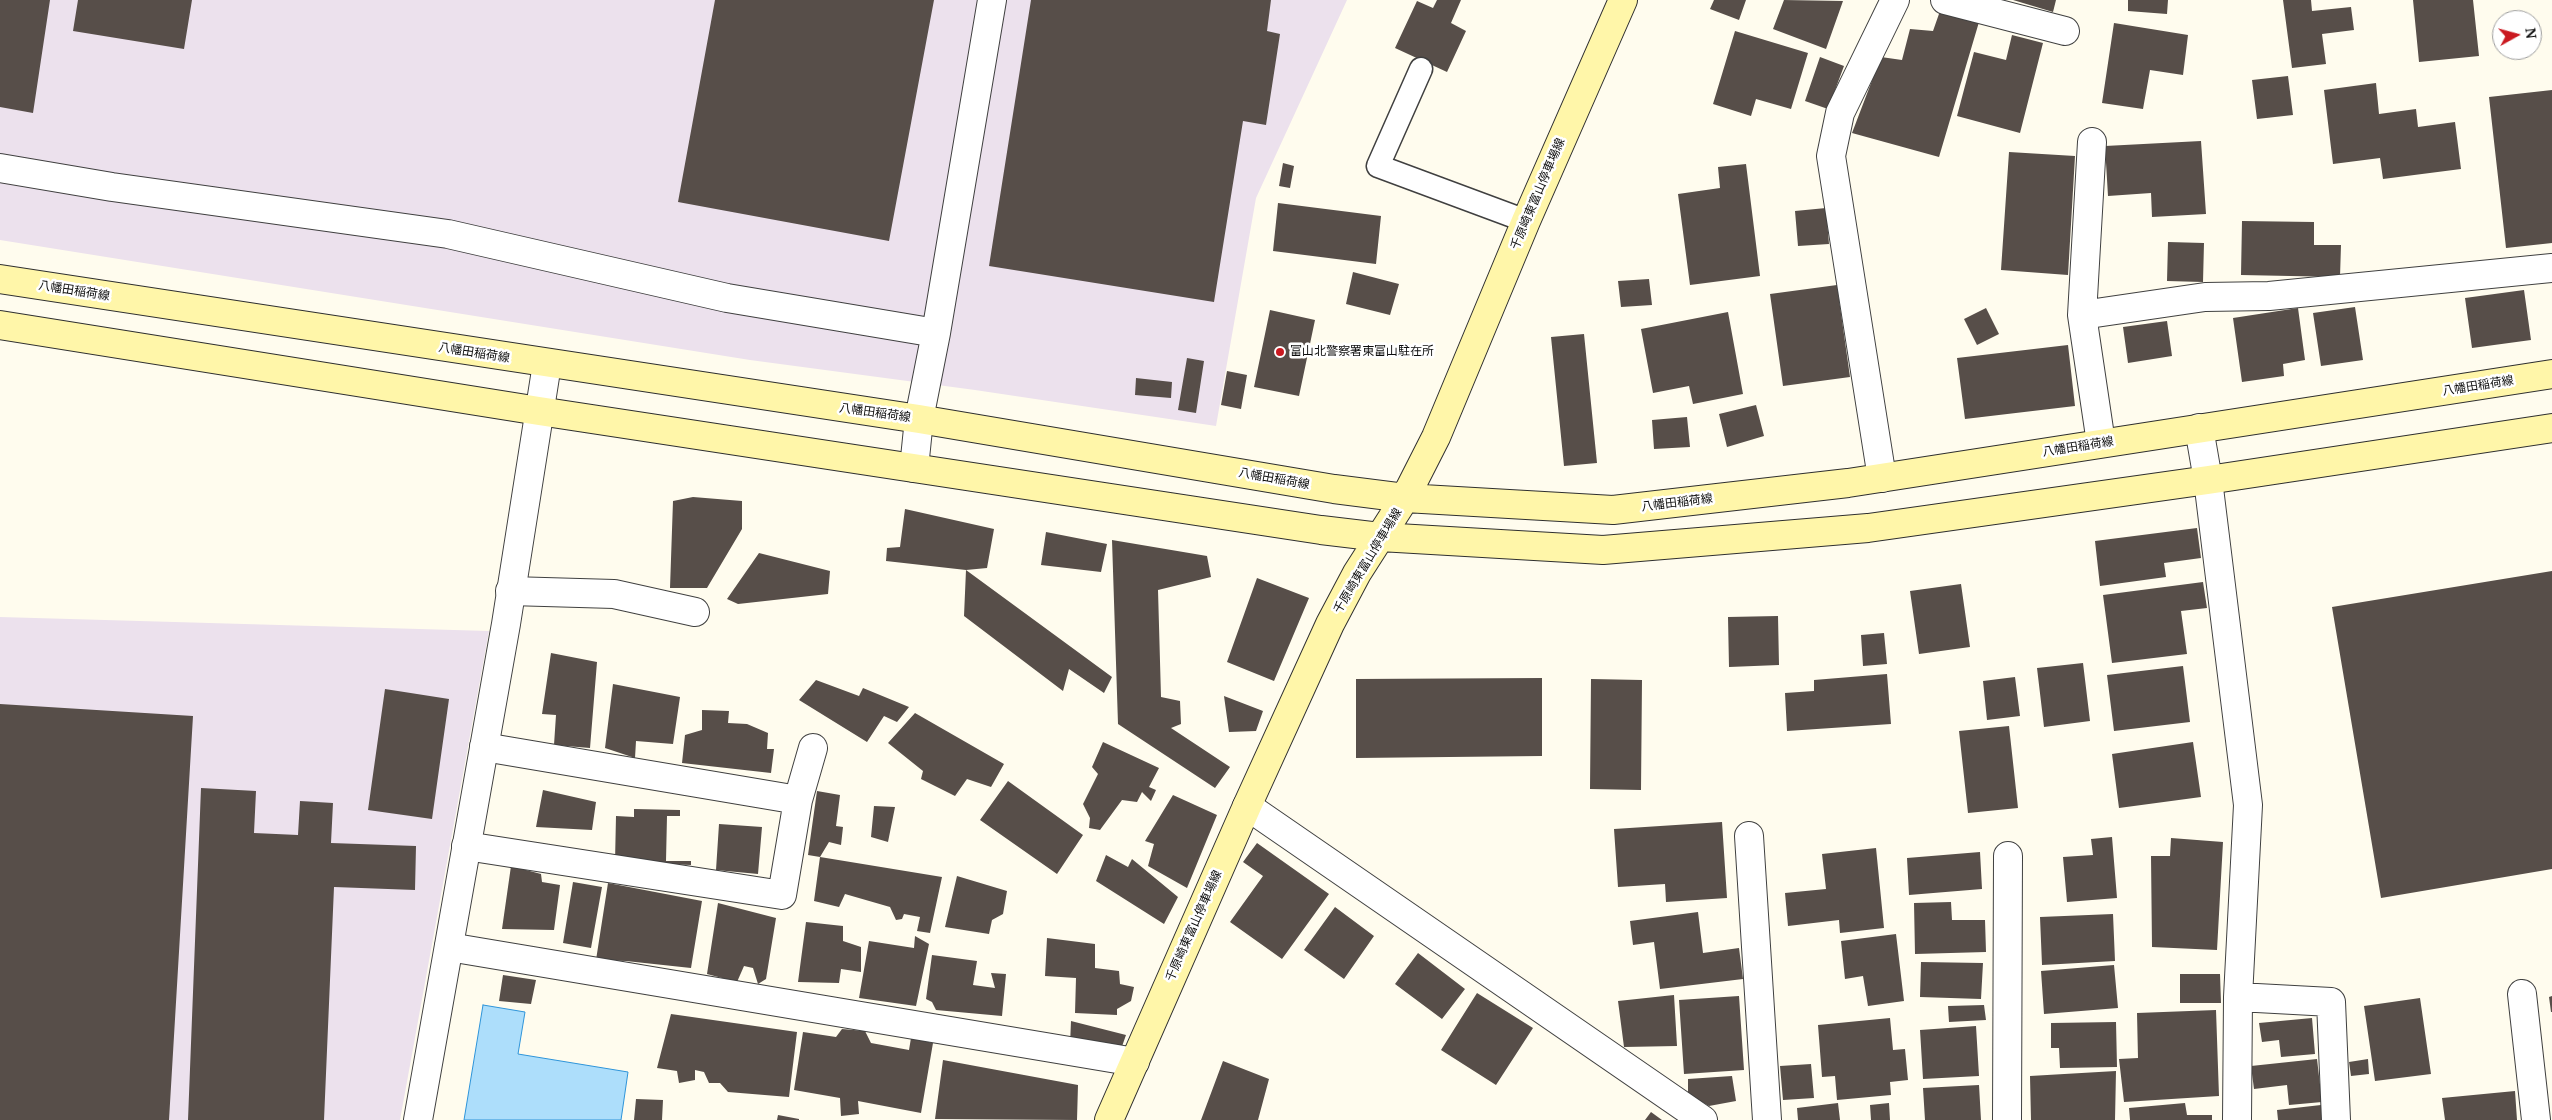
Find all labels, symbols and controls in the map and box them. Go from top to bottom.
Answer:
north arrow [2492,10,2542,60]
text: N [2521,27,2541,40]
street label: 千原崎東富山停車場線 [1508,136,1568,252]
street label: 八幡田稲荷線 [37,278,111,304]
street label: 八幡田稲荷線 [437,340,511,366]
place label: 富山北警察署東富山駐在所 [1290,345,1434,359]
marker: 富山北警察署東富山駐在所 [1274,346,1286,358]
street label: 八幡田稲荷線 [2441,373,2515,399]
street label: 八幡田稲荷線 [838,401,912,425]
street label: 八幡田稲荷線 [2041,434,2115,460]
street label: 八幡田稲荷線 [1237,466,1311,492]
street label: 八幡田稲荷線 [1640,491,1714,515]
street label: 千原崎東富山停車場線 [1331,506,1405,616]
street label: 千原崎東富山停車場線 [1163,868,1225,984]

